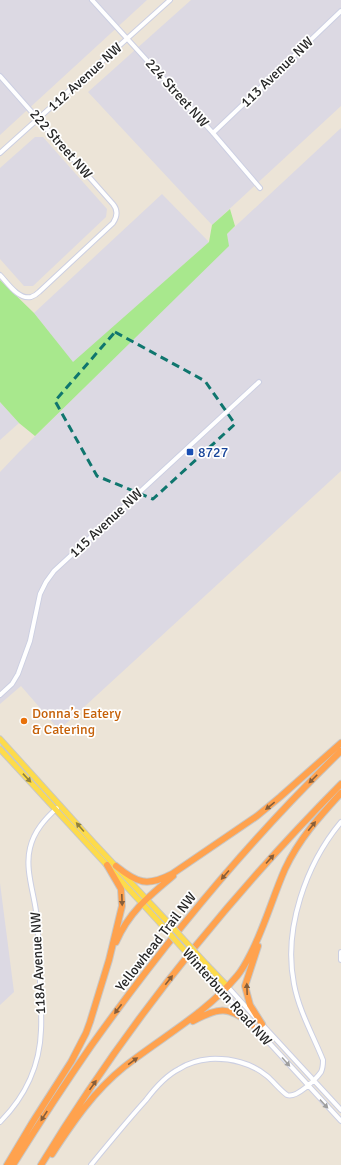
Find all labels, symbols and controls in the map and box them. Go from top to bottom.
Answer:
street label: 113 Avenue NW [237,33,317,111]
street label: 112 Avenue NW [44,39,126,115]
street label: 224 Street NW [142,55,212,131]
street label: 222 Street NW [26,106,96,182]
place label: 8727 [198,444,228,461]
marker: 8727 [185,447,195,457]
street label: 115 Avenue NW [66,485,146,561]
place label: Donna’s Eatery & Catering [32,705,121,738]
marker: Donna’s Eatery & Catering [19,716,29,726]
one-way arrow [22,773,32,783]
one-way arrow [308,774,318,784]
one-way arrow [264,801,275,810]
one-way arrow [307,821,316,832]
one-way arrow [75,822,84,832]
one-way arrow [266,854,275,864]
one-way arrow [221,869,230,880]
street label: Yellowhead Trail NW [112,889,200,995]
one-way arrow [119,894,125,907]
street label: 118A Avenue NW [27,911,49,1015]
street label: Winterburn Road NW [179,945,275,1049]
one-way arrow [165,975,174,986]
one-way arrow [243,983,250,995]
one-way arrow [114,1004,122,1014]
one-way arrow [127,1057,138,1065]
one-way arrow [281,1058,290,1067]
one-way arrow [89,1080,97,1090]
one-way arrow [319,1099,328,1108]
one-way arrow [40,1111,48,1121]

